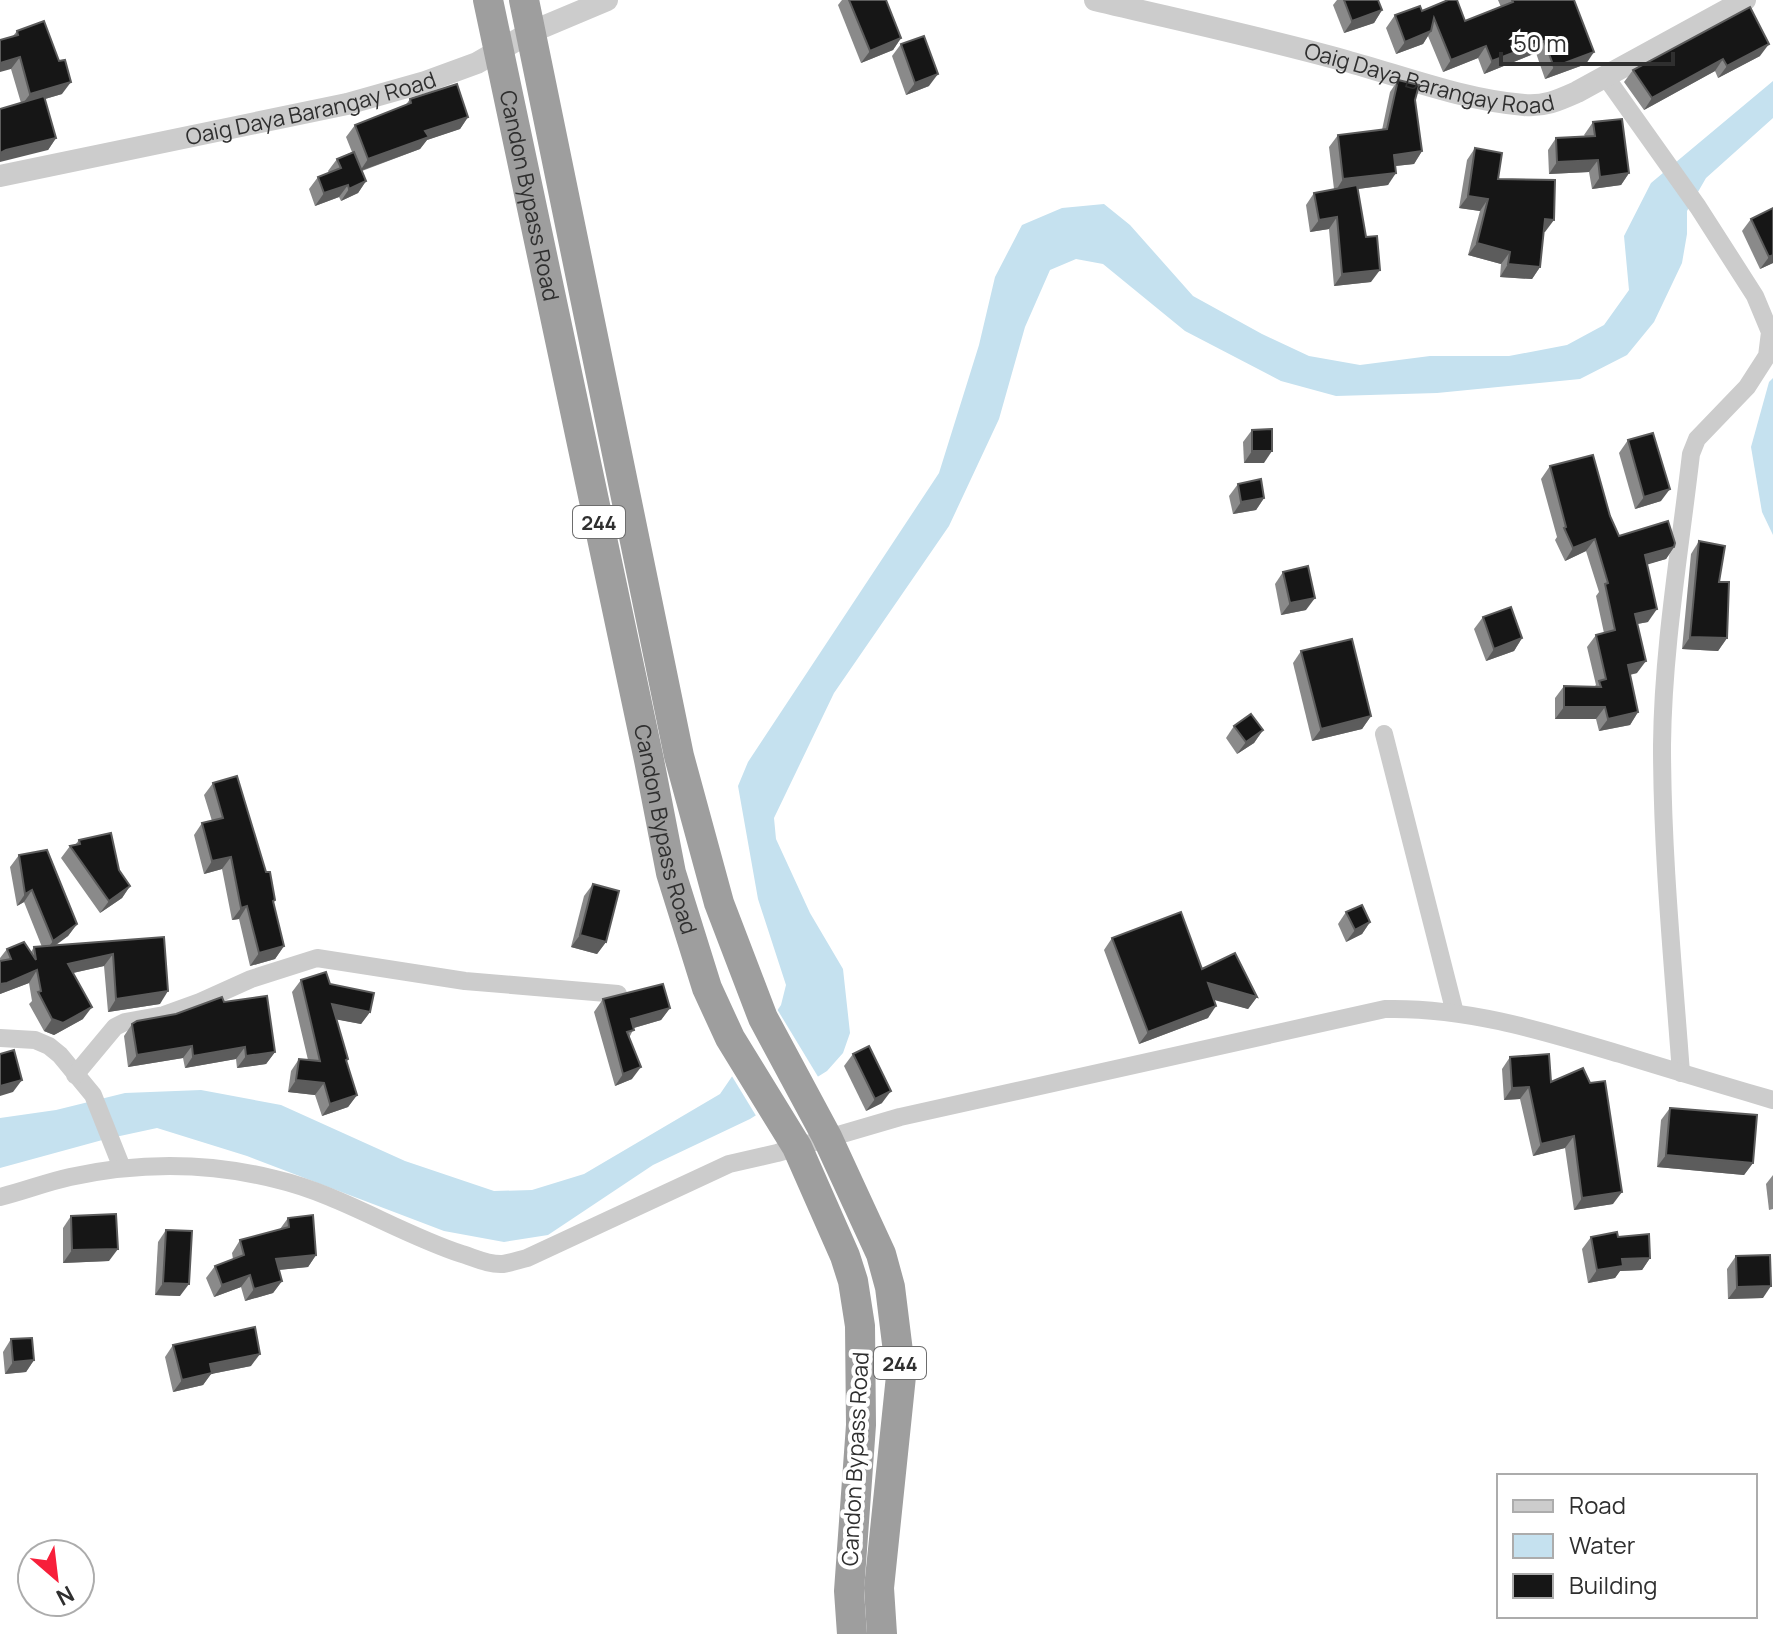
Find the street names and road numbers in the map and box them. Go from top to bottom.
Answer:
street label: Oaig Daya Barangay Road [1301,36,1557,121]
street label: Oaig Daya Barangay Road [183,64,440,152]
street label: Candon Bypass Road [493,88,566,304]
road number: 244 [573,506,625,538]
street label: Candon Bypass Road [627,722,704,938]
road number: 244 [874,1347,926,1379]
street label: Candon Bypass Road [834,1351,876,1567]

